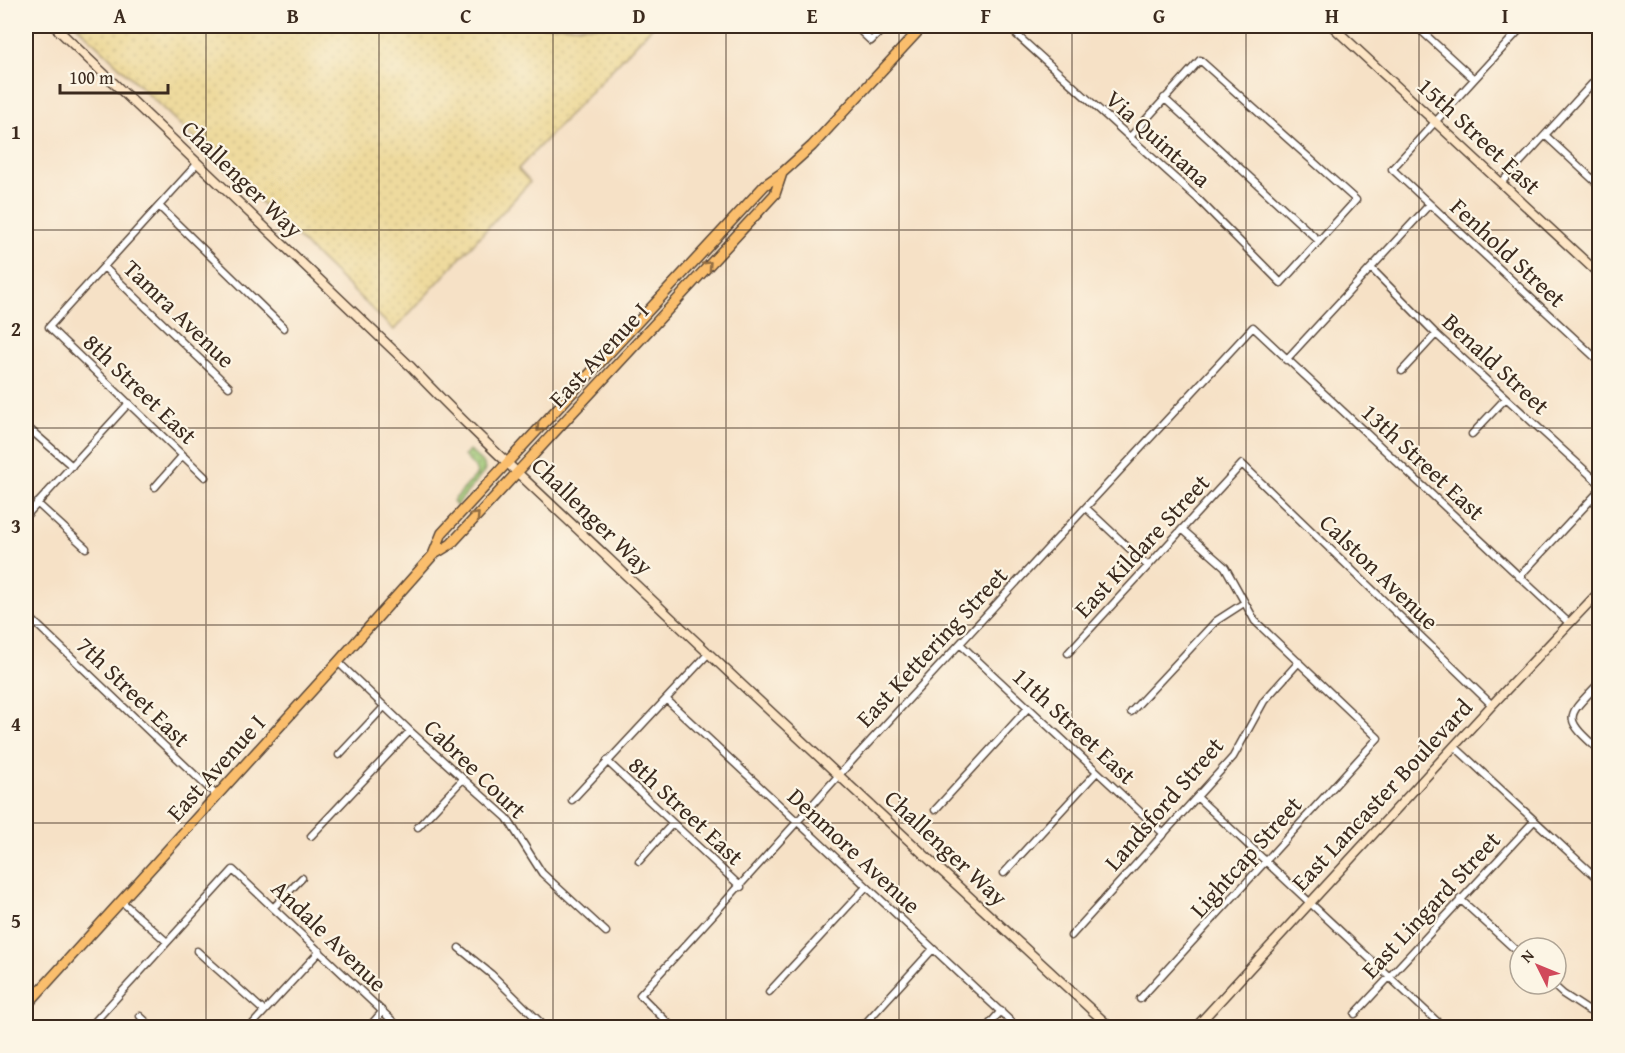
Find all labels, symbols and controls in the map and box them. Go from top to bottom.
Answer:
text: A [114,1,127,30]
text: B [287,1,299,30]
text: C [460,1,472,30]
text: D [632,1,646,30]
text: E [807,1,818,30]
text: F [981,1,991,30]
text: G [1153,1,1165,30]
text: H [1325,1,1339,30]
text: I [1502,1,1508,30]
scale bar [60,57,168,95]
text: 100 m [69,64,114,91]
street label: 15th Street East [1410,69,1549,203]
street label: Via Quintana [1098,82,1219,196]
street label: Challenger Way [174,111,311,246]
text: 1 [11,117,21,146]
street label: Fenhold Street [1443,190,1574,316]
street label: Tamra Avenue [116,251,243,376]
one-way arrow [701,262,712,272]
street label: East Avenue I [540,294,657,415]
street label: Benald Street [1435,305,1558,423]
text: 2 [11,314,21,343]
street label: 8th Street East [76,325,205,452]
street label: 13th Street East [1354,395,1493,529]
one-way arrow [536,421,547,432]
street label: Challenger Way [524,448,661,583]
street label: East Kildare Street [1066,466,1218,625]
street label: Calston Avenue [1312,506,1447,638]
text: 3 [11,511,21,540]
one-way arrow [469,512,480,523]
street label: East Kettering Street [848,558,1016,735]
street label: 7th Street East [69,628,198,755]
street label: 11th Street East [1005,659,1144,793]
street label: East Lancaster Boulevard [1283,690,1480,899]
street label: East Avenue I [158,706,273,829]
text: 4 [11,709,21,738]
street label: Cabree Court [416,711,535,827]
street label: Landsford Street [1096,729,1232,878]
street label: 8th Street East [621,748,752,874]
street label: Denmore Avenue [780,780,929,922]
street label: Challenger Way [877,781,1016,914]
street label: Lightcap Street [1181,788,1310,925]
street label: East Lingard Street [1353,823,1509,986]
street label: Andale Avenue [264,871,395,1000]
text: 5 [11,906,21,935]
north arrow [1508,936,1568,996]
text: N [1515,943,1540,968]

